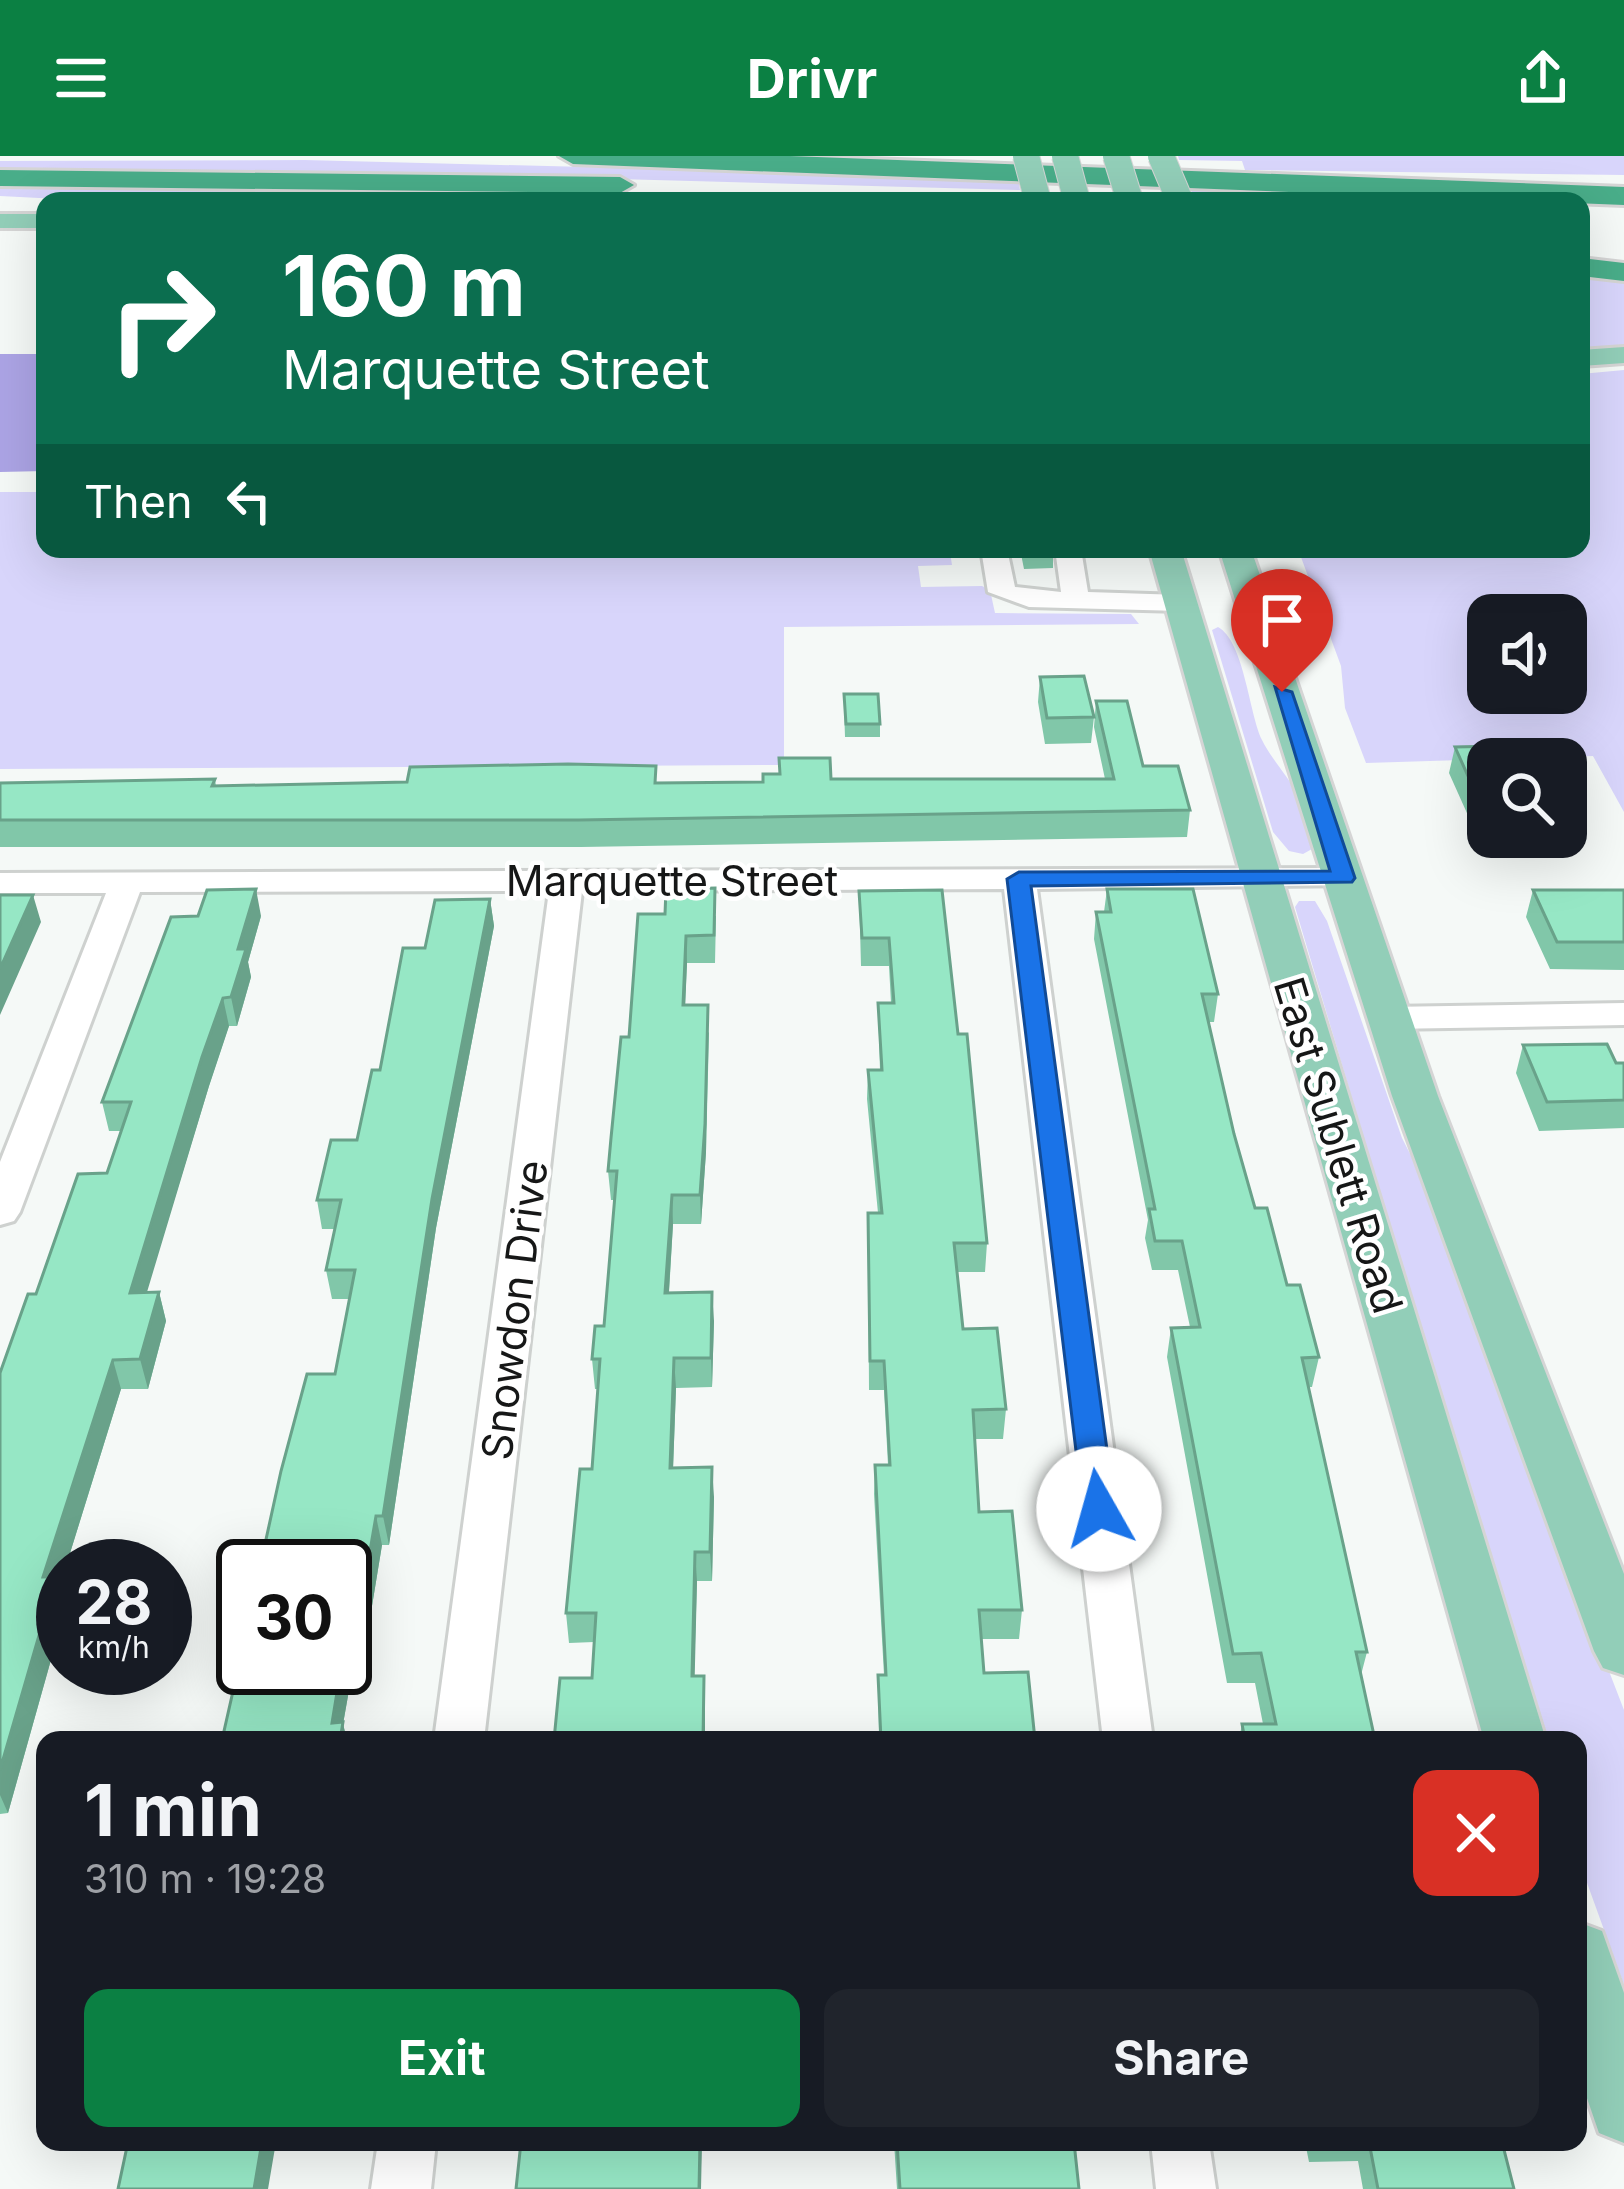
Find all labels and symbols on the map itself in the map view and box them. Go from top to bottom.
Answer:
pin [1231,569,1333,692]
street label: Marquette Street [506,855,838,906]
street label: East Sublett Road [1264,971,1414,1319]
street label: Snowdon Drive [470,1157,558,1463]
position arrow [1036,1446,1162,1572]
speed limit sign: 30 [216,1539,372,1695]

